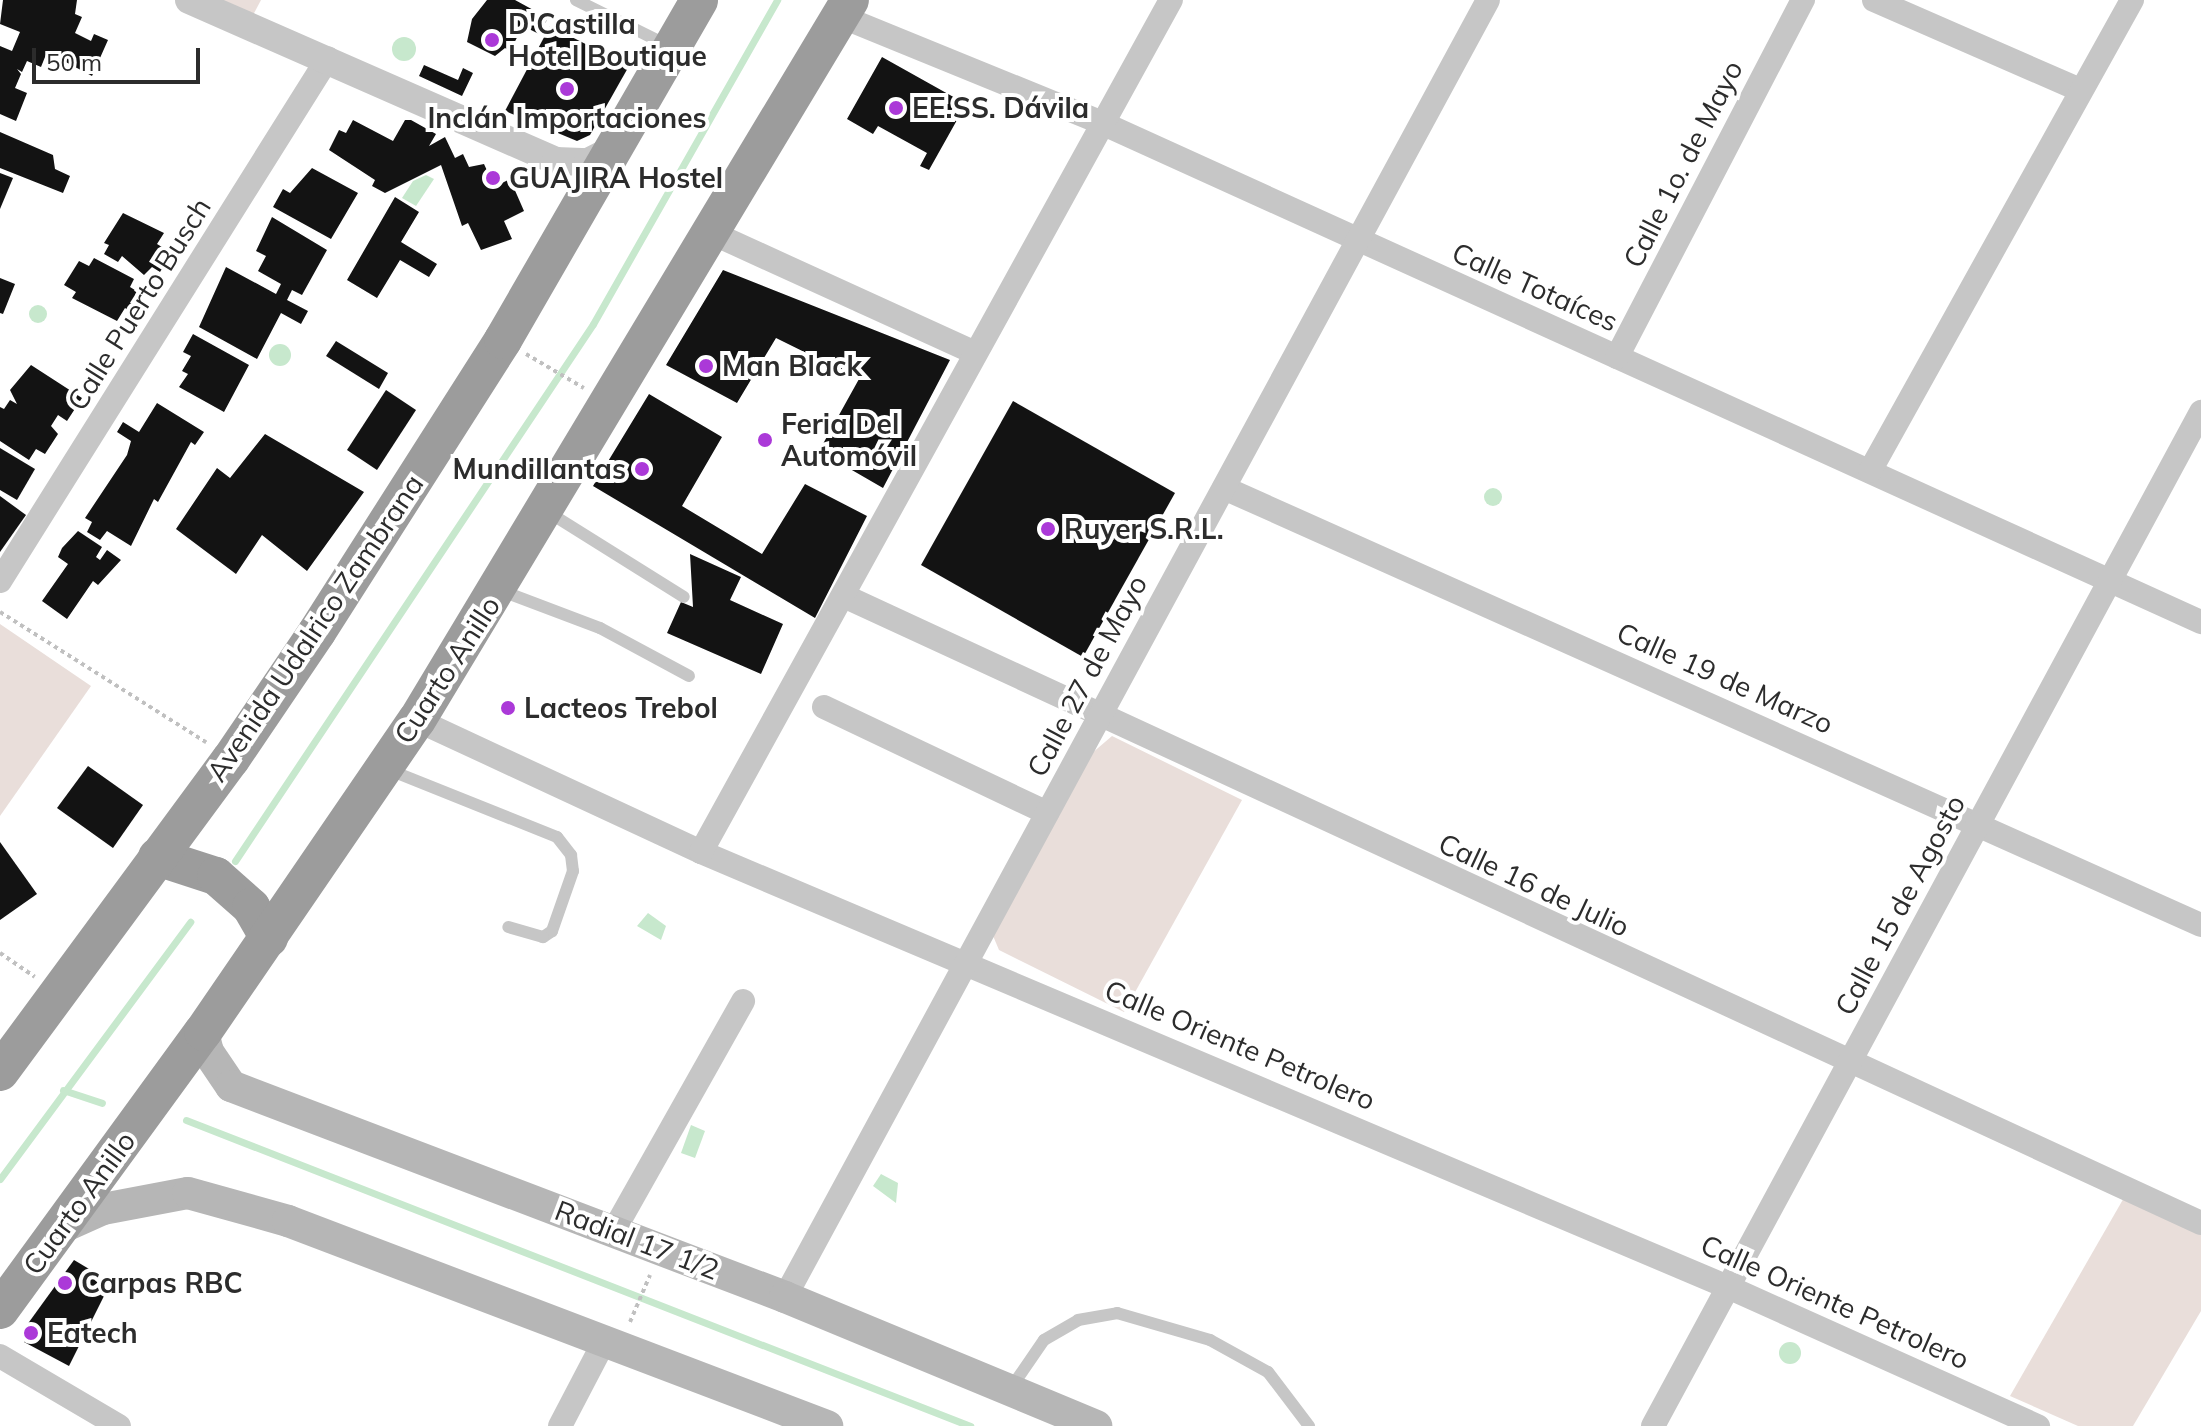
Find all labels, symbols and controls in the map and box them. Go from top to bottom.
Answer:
place label: D'Castilla Hotel Boutique [508,7,707,73]
marker: D'Castilla Hotel Boutique [483,31,501,49]
scale bar [36,32,204,82]
text: 50 m [46,47,102,77]
street label: Calle 1o. de Mayo [1616,55,1750,273]
marker: Inclán Importaciones [558,80,576,98]
place label: EE.SS. Dávila [912,91,1089,125]
marker: EE.SS. Dávila [887,99,905,117]
place label: Inclán Importaciones [427,101,707,135]
place label: GUAJIRA Hostel [509,161,723,195]
marker: GUAJIRA Hostel [484,169,502,187]
street label: Calle Puerto Busch [60,192,218,416]
street label: Calle Totaíces [1447,235,1623,339]
place label: Man Black [722,349,862,383]
marker: Man Black [697,357,715,375]
place label: Feria Del Automóvil [781,407,917,473]
marker: Feria Del Automóvil [756,431,774,449]
place label: Mundillantas [453,452,626,486]
marker: Mundillantas [633,460,651,478]
street label: Avenida Udalrico Zambrana [200,468,430,788]
place label: Ruyer S.R.L. [1064,512,1224,546]
marker: Ruyer S.R.L. [1039,520,1057,538]
street label: Calle 27 de Mayo [1020,570,1154,782]
street label: Cuarto Anillo [387,590,507,750]
street label: Calle 19 de Marzo [1612,615,1838,741]
place label: Lacteos Trebol [524,691,718,725]
marker: Lacteos Trebol [499,699,517,717]
street label: Calle 15 de Agosto [1828,789,1972,1021]
street label: Calle 16 de Julio [1433,826,1635,944]
street label: Calle Oriente Petrolero [1100,973,1380,1117]
street label: Cuarto Anillo [16,1125,142,1281]
street label: Radial 17 1/2 [550,1193,724,1287]
street label: Calle Oriente Petrolero [1696,1228,1974,1376]
place label: Carpas RBC [81,1266,243,1300]
marker: Carpas RBC [56,1274,74,1292]
place label: Eatech [47,1316,138,1350]
marker: Eatech [22,1324,40,1342]

